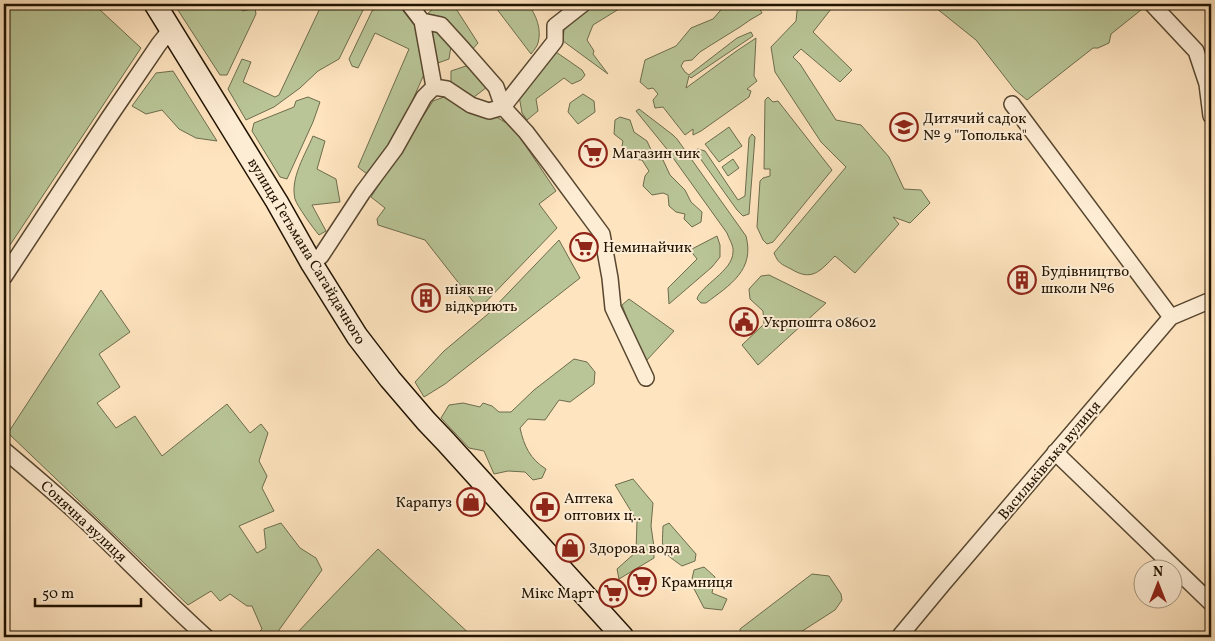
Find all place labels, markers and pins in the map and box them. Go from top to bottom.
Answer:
place label: Дитячий садок № 9 "Тополька" [923,109,1027,147]
school or university icon: Дитячий садок № 9 "Тополька" [889,112,919,142]
supermarket icon: Магазин чик [578,138,608,168]
place label: Магазин чик [612,144,700,165]
supermarket icon: Неминайчик [569,232,599,262]
place label: Неминайчик [603,238,692,259]
place label: Будівництво школи №6 [1041,262,1129,300]
building icon: Будівництво школи №6 [1007,265,1037,295]
place label: ніяк не відкриють [445,280,518,318]
building icon: ніяк не відкриють [411,283,441,313]
public building icon: Укрпошта 08602 [729,307,759,337]
place label: Укрпошта 08602 [763,313,877,334]
shop icon: Карапуз [456,487,486,517]
place label: Аптека оптових ц‥ [564,489,641,527]
pharmacy icon: Аптека оптових ц‥ [530,492,560,522]
place label: Карапуз [396,493,452,514]
shop icon: Здорова вода [555,533,585,563]
place label: Здорова вода [589,539,680,560]
supermarket icon: Крамниця [627,567,657,597]
place label: Крамниця [661,573,733,594]
supermarket icon: Мікс Март [598,578,628,608]
place label: Мікс Март [521,584,594,605]

